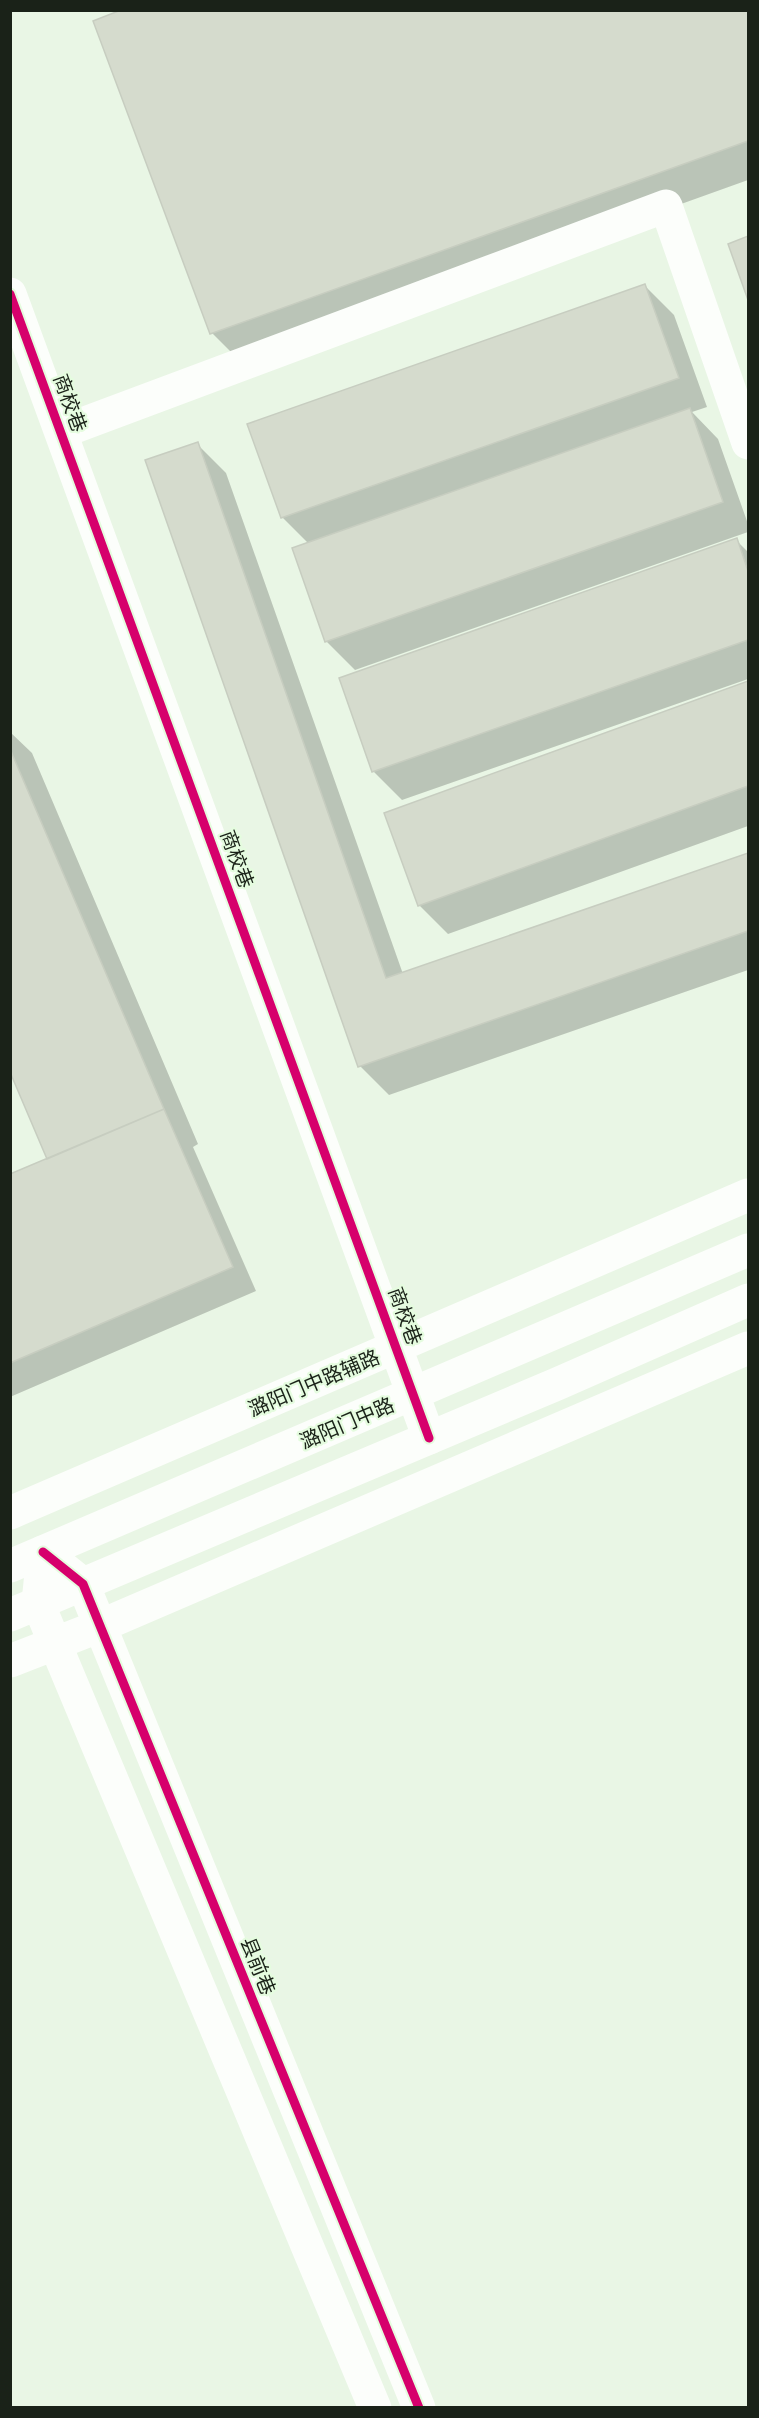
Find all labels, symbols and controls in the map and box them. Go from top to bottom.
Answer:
street label: 商校巷 [48,371,91,435]
street label: 商校巷 [215,827,258,891]
street label: 商校巷 [383,1284,426,1348]
street label: 潞阳门中路辅路 [245,1346,383,1421]
street label: 潞阳门中路 [297,1393,398,1454]
street label: 县前巷 [236,1934,279,1998]

